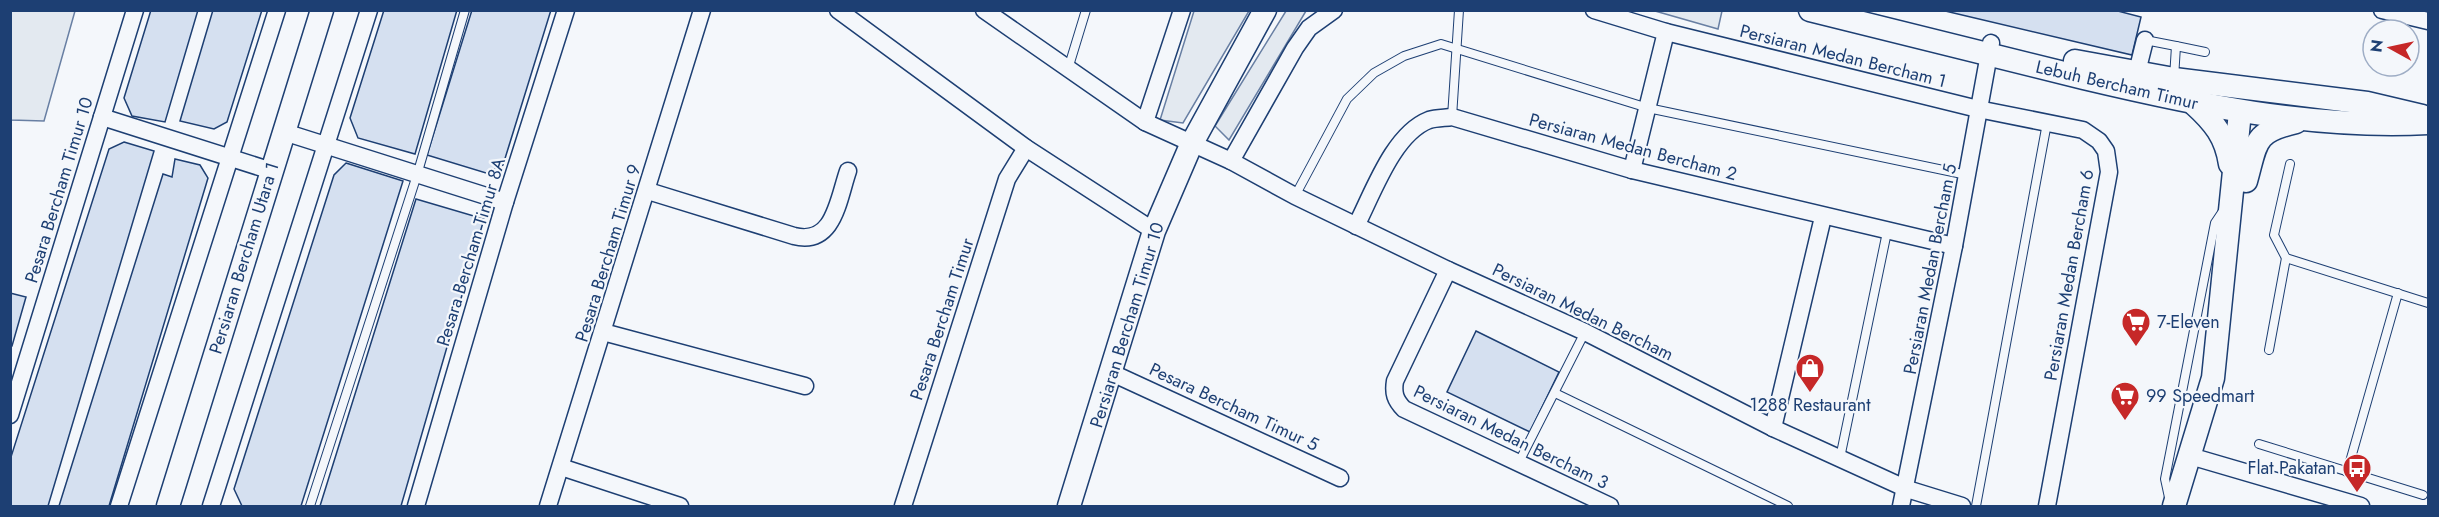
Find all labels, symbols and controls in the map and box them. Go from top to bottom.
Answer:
street label: Persiaran Medan Bercham 1 [1737,18,1949,94]
north arrow [2361,18,2421,78]
text: N [2364,38,2389,54]
street label: Lebuh Bercham Timur [2033,54,2202,117]
street label: Pesara Bercham Timur 10 [18,94,100,286]
street label: Persiaran Medan Bercham 2 [1526,107,1740,187]
street label: Pesara Bercham Timur 8A [430,155,512,349]
street label: Persiaran Bercham Utara 1 [202,159,286,357]
street label: Pesara Bercham Timur 9 [569,161,647,345]
street label: Persiaran Medan Bercham 5 [1897,161,1963,377]
street label: Persiaran Medan Bercham 6 [2038,167,2100,383]
street label: Persiaran Bercham Timur 10 [1083,219,1171,431]
street label: Pesara Bercham Timur [904,234,981,403]
street label: Persiaran Medan Bercham [1488,257,1678,367]
supermarket icon: 7-Eleven [2120,306,2152,348]
place label: 7-Eleven [2157,309,2220,335]
shop icon: 1288 Restaurant [1794,352,1826,394]
street label: Pesara Bercham Timur 5 [1145,356,1323,458]
street label: Persiaran Medan Bercham 3 [1409,378,1613,496]
supermarket icon: 99 Speedmart [2109,380,2141,422]
place label: 99 Speedmart [2146,383,2255,409]
place label: 1288 Restaurant [1749,392,1871,418]
bus stop icon: Flat Pakatan [2341,452,2373,494]
place label: Flat Pakatan [2247,455,2336,481]

